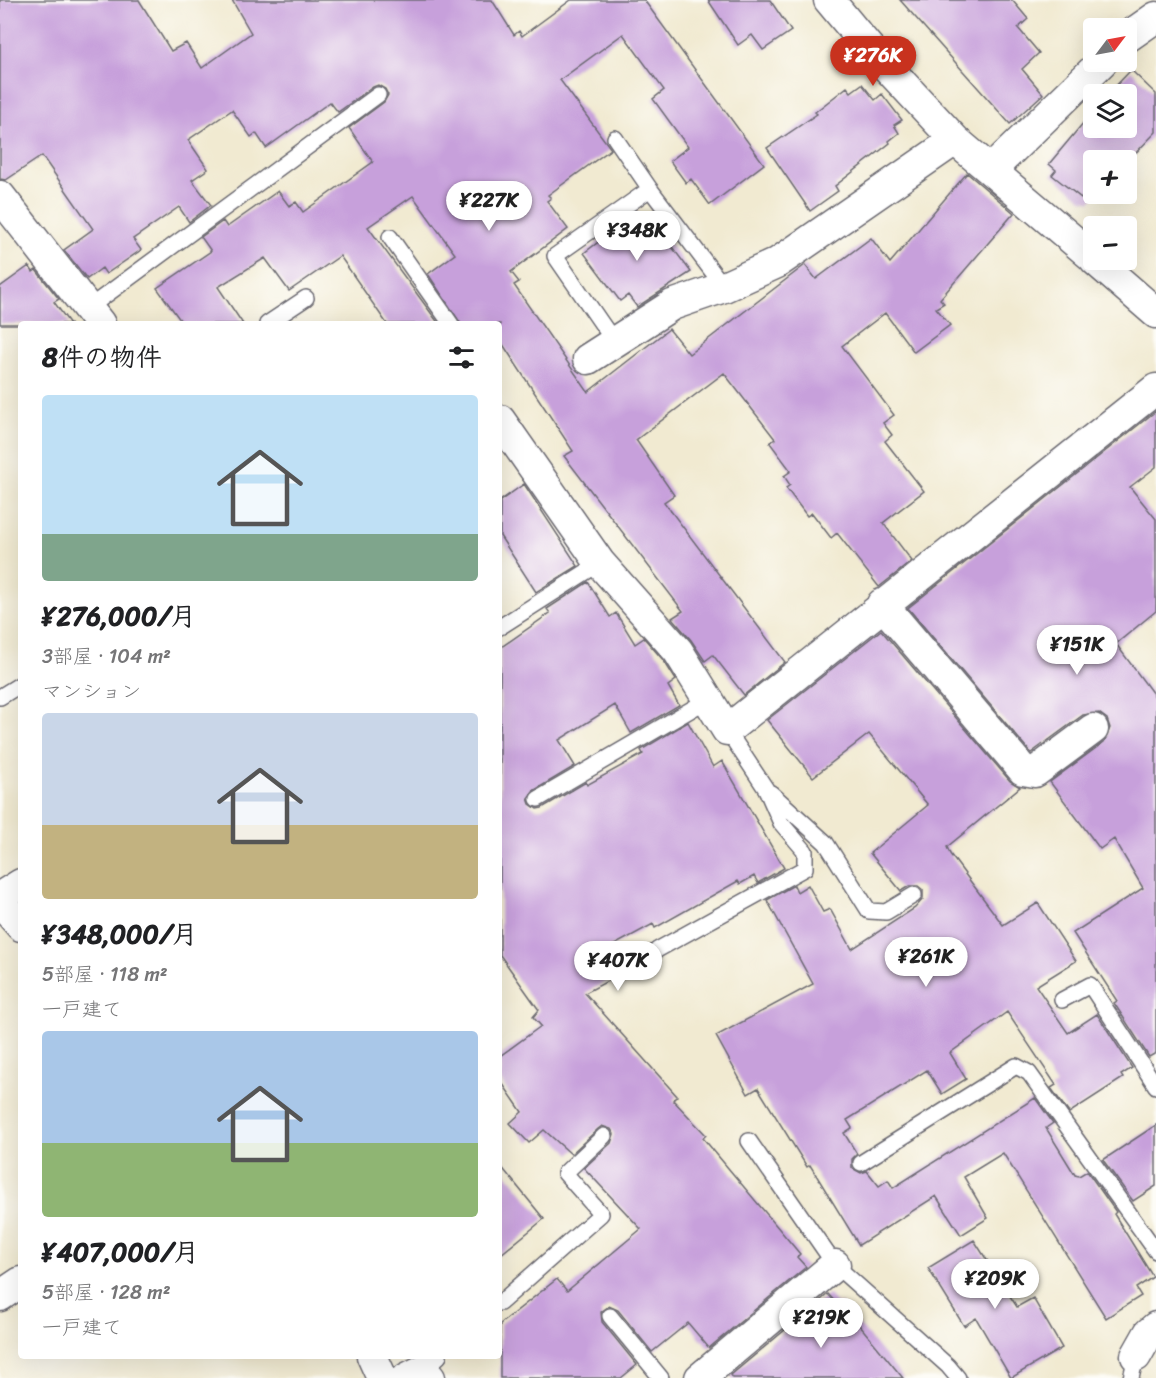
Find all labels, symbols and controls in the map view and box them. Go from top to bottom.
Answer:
north arrow [1083,18,1137,72]
map controls [1083,18,1137,270]
pin: ¥276K [831,36,915,87]
text: ¥276K [844,38,902,73]
button: layers [1083,84,1137,138]
button: + [1083,150,1137,204]
pin: ¥227K [447,181,531,232]
text: ¥227K [460,183,518,218]
pin: ¥348K [595,211,679,262]
text: ¥348K [608,213,666,248]
button: − [1083,216,1137,270]
text: 8件の物件 [42,334,162,380]
icon: filters [445,341,478,374]
icon: home [206,434,314,542]
text: ¥276,000/月 [42,593,196,639]
pin: ¥151K [1035,625,1119,676]
text: ¥151K [1051,627,1103,662]
text: 3部屋 · 104 m² [42,639,171,674]
text: マンション [42,674,141,709]
icon: home [206,752,314,860]
text: ¥348,000/月 [42,911,198,957]
pin: ¥261K [884,937,968,988]
text: ¥261K [899,939,953,974]
pin: ¥407K [576,941,660,992]
text: ¥407K [588,943,648,978]
text: 5部屋 · 118 m² [42,957,168,992]
text: 一戸建て [42,992,122,1027]
icon: home [206,1070,314,1178]
text: ¥407,000/月 [42,1229,199,1275]
pin: ¥209K [953,1259,1037,1310]
text: ¥209K [965,1261,1025,1296]
text: 5部屋 · 128 m² [42,1275,171,1310]
pin: ¥219K [779,1298,863,1349]
text: ¥219K [793,1300,849,1335]
text: 一戸建て [42,1310,122,1345]

